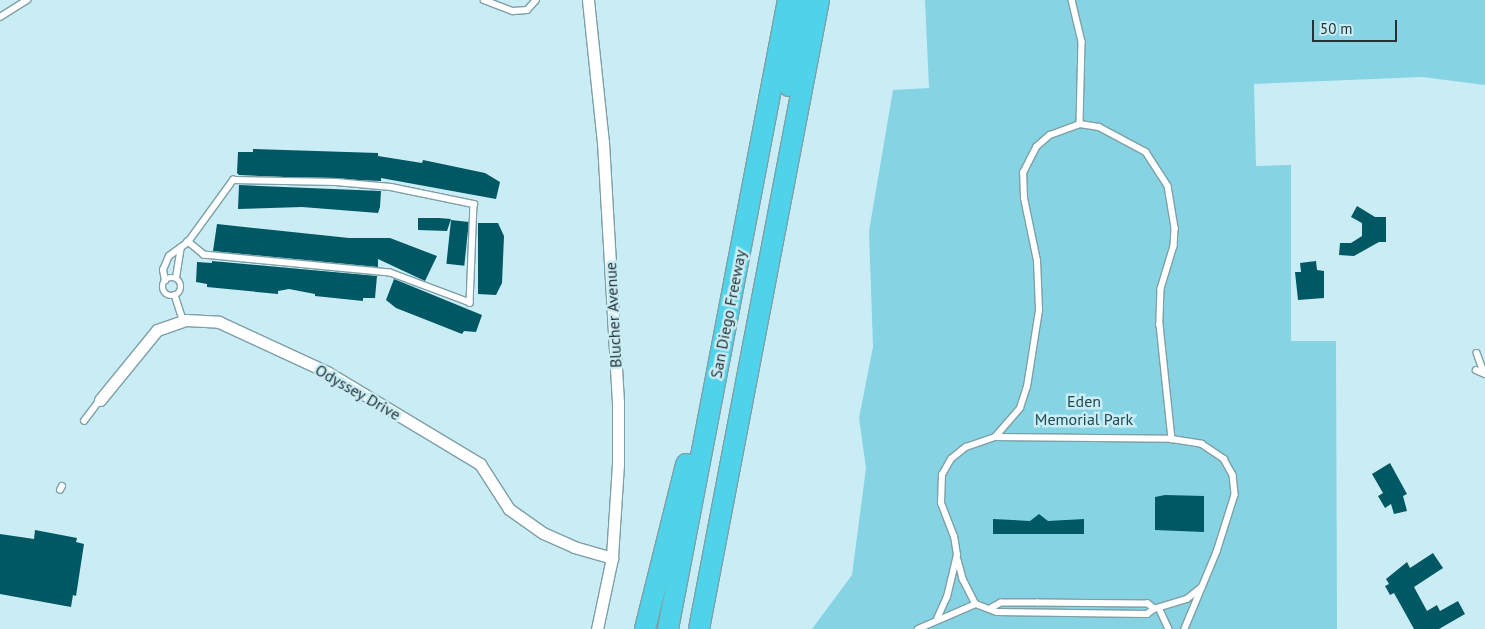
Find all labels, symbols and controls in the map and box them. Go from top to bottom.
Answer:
scale bar [1315,10,1400,42]
text: 50 m [1320,19,1353,38]
street label: San Diego Freeway [706,248,750,380]
street label: Blucher Avenue [601,261,625,369]
street label: Odyssey Drive [312,360,404,424]
park label: Eden Memorial Park [1035,391,1133,429]

